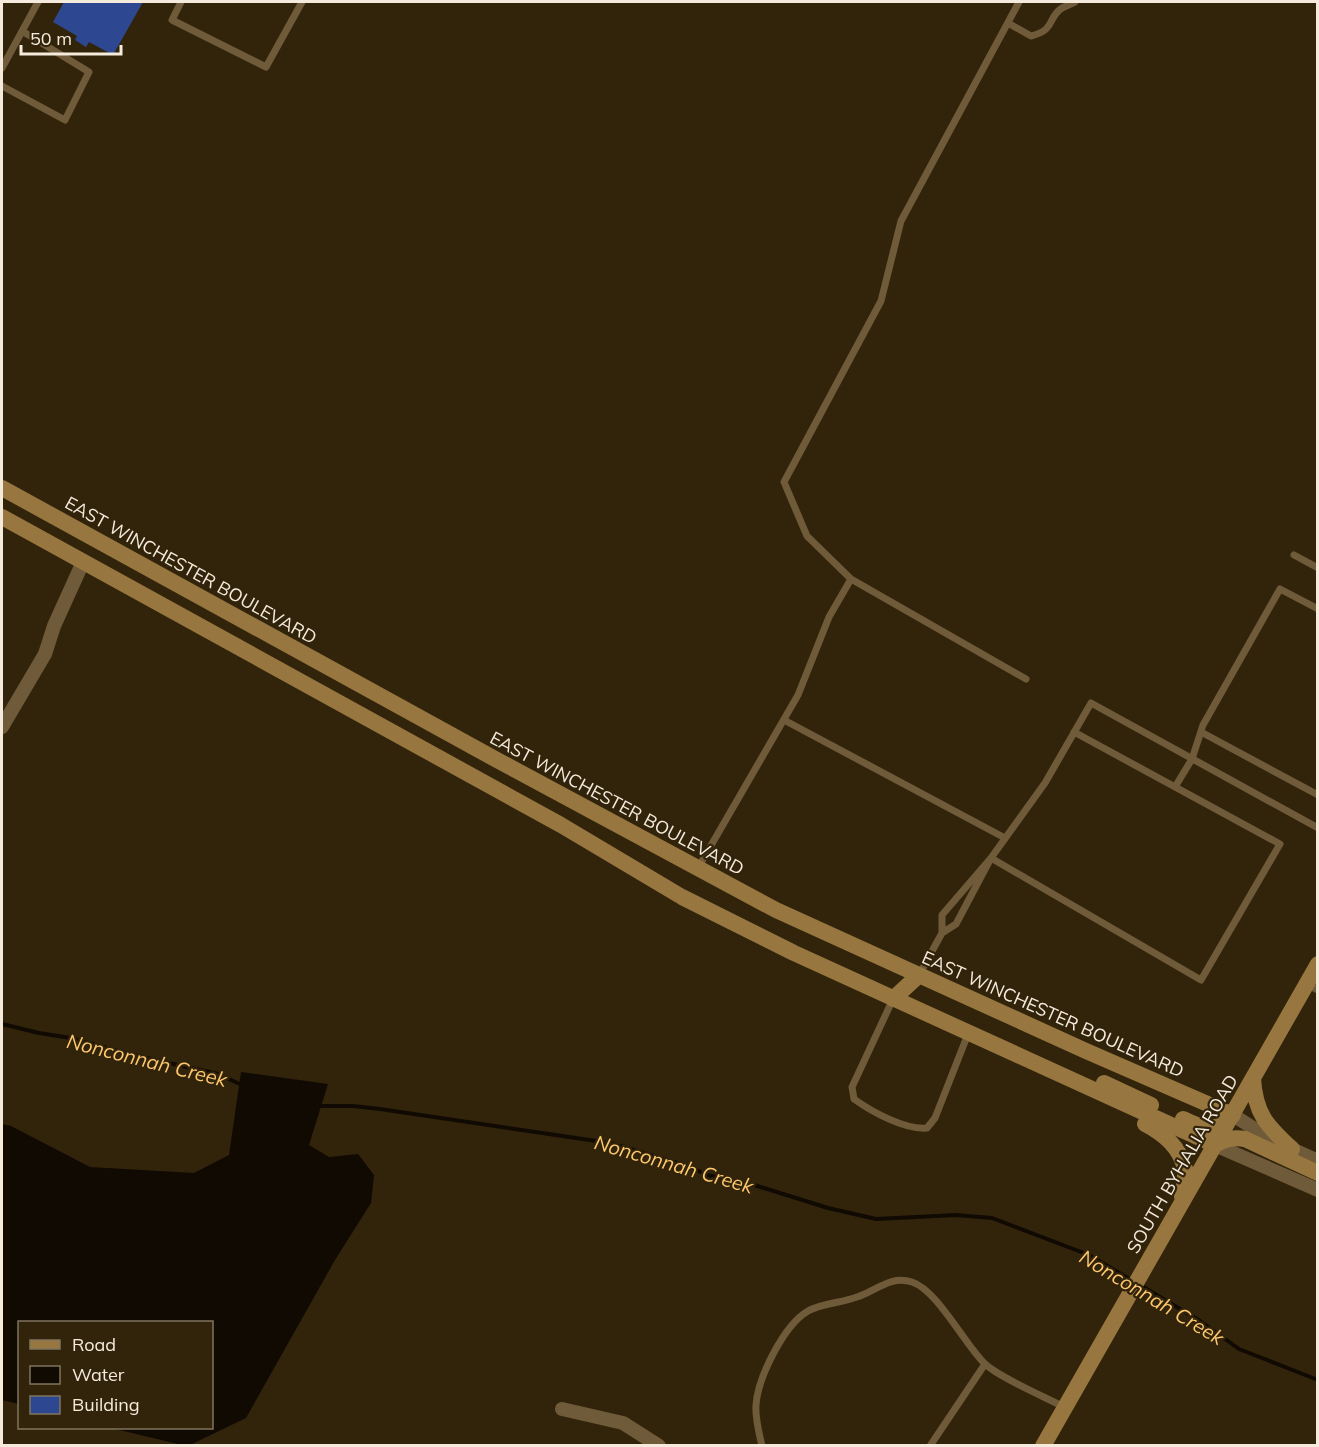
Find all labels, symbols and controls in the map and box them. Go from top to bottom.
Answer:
scale bar [21,18,122,56]
text: 50 m [30,27,72,50]
street label: EAST WINCHESTER BOULEVARD [61,491,321,649]
street label: EAST WINCHESTER BOULEVARD [486,726,748,880]
street label: EAST WINCHESTER BOULEVARD [918,946,1188,1082]
water label: Nonconnah Creek [64,1028,230,1092]
street label: SOUTH BYHALIA ROAD [1121,1070,1243,1258]
water label: Nonconnah Creek [592,1129,757,1199]
water label: Nonconnah Creek [1075,1244,1230,1350]
legend [18,1321,213,1429]
text: Road [72,1333,116,1356]
text: Water [72,1363,125,1386]
text: Building [72,1393,140,1416]

